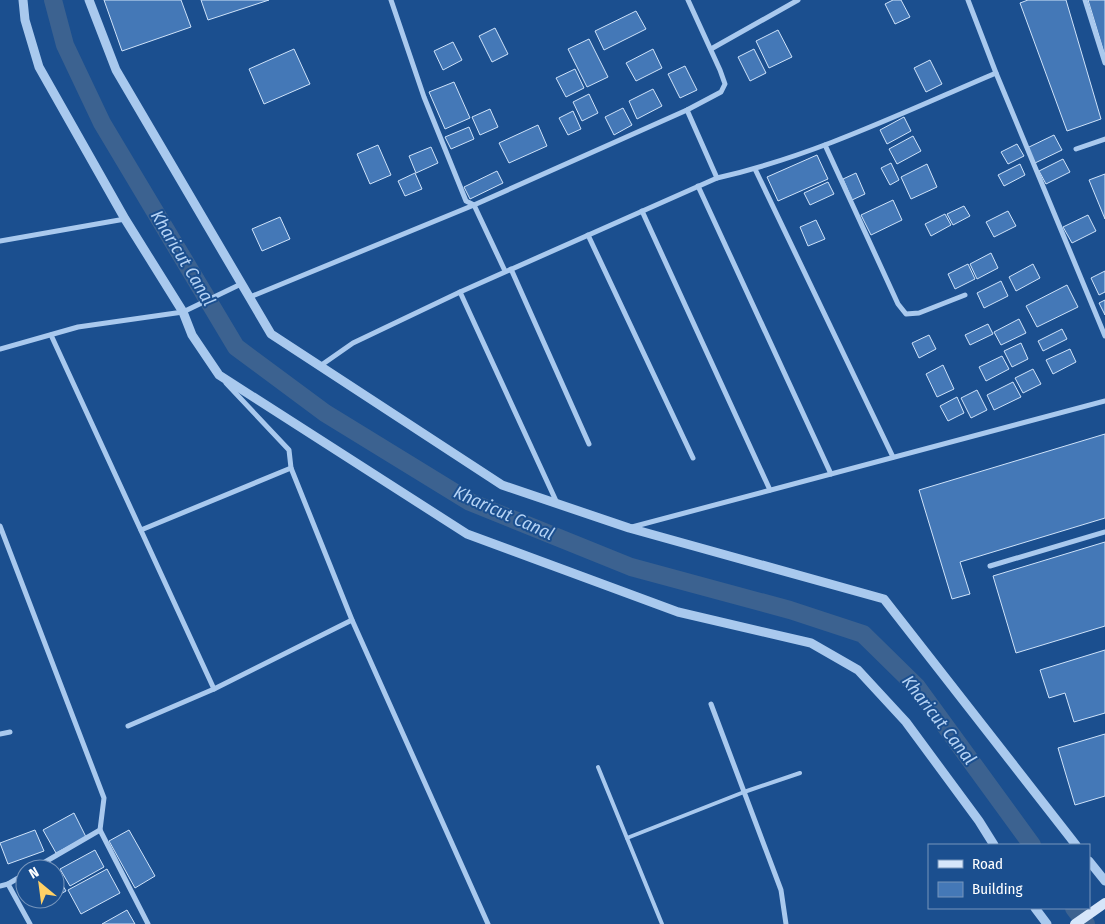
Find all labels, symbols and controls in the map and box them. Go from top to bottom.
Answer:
water label: Kharicut Canal [146,206,220,310]
water label: Kharicut Canal [450,481,558,545]
water label: Kharicut Canal [897,671,981,769]
legend [928,844,1090,909]
text: Road [972,855,1003,873]
north arrow [15,859,65,909]
text: N [26,864,42,883]
text: Building [972,880,1023,898]

